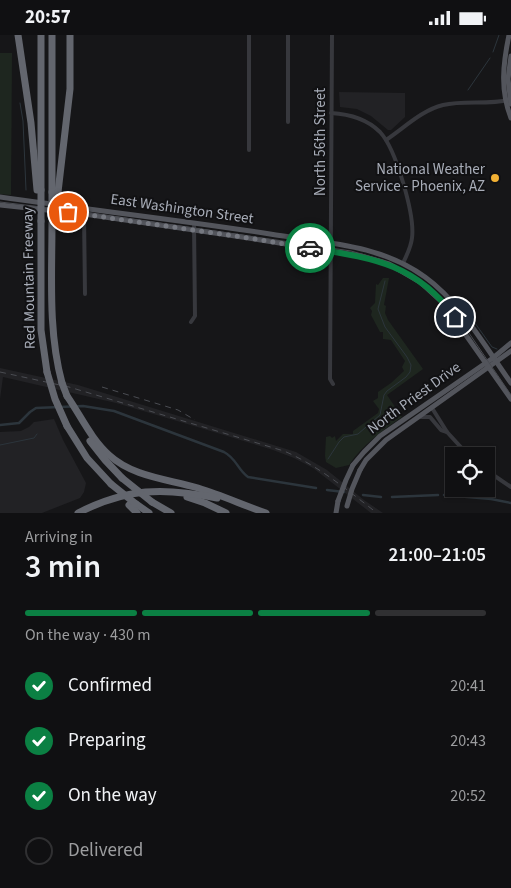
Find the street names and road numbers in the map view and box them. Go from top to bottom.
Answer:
street label: North 56th Street [310,88,331,196]
street label: East Washington Street [109,189,255,229]
street label: Red Mountain Freeway [17,207,41,349]
street label: North Priest Drive [363,357,465,439]

